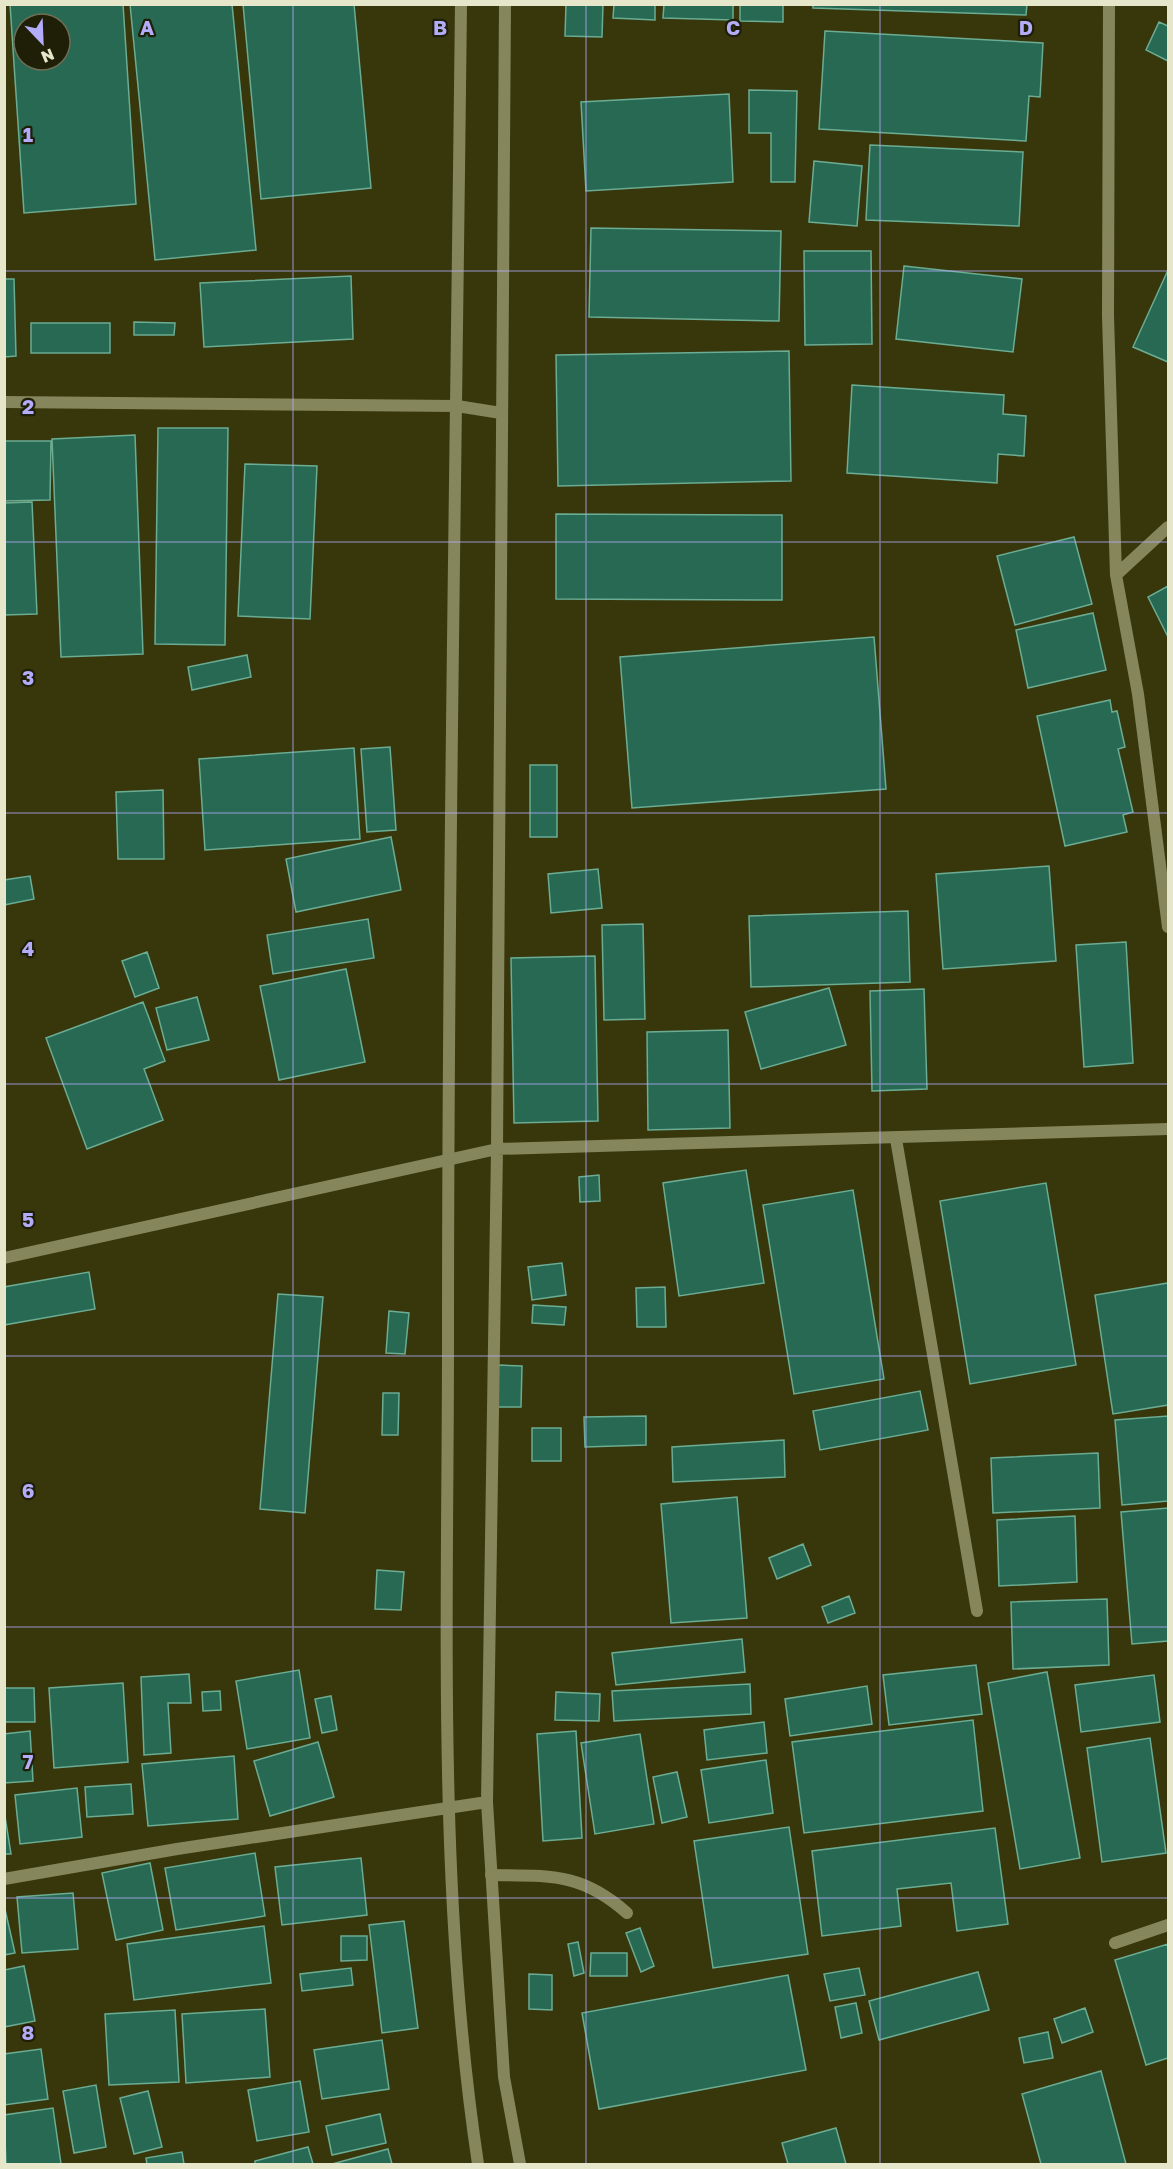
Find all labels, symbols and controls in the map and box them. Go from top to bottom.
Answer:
north arrow [12,12,72,72]
text: A [140,15,154,39]
text: B [433,15,447,39]
text: C [726,15,740,39]
text: D [1019,15,1033,39]
text: N [38,44,57,67]
text: 1 [23,122,33,146]
text: 2 [22,394,34,418]
text: 3 [22,665,34,689]
text: 4 [22,936,34,960]
text: 5 [22,1207,34,1231]
text: 6 [22,1478,34,1502]
text: 7 [23,1749,34,1773]
text: 8 [22,2020,34,2044]

